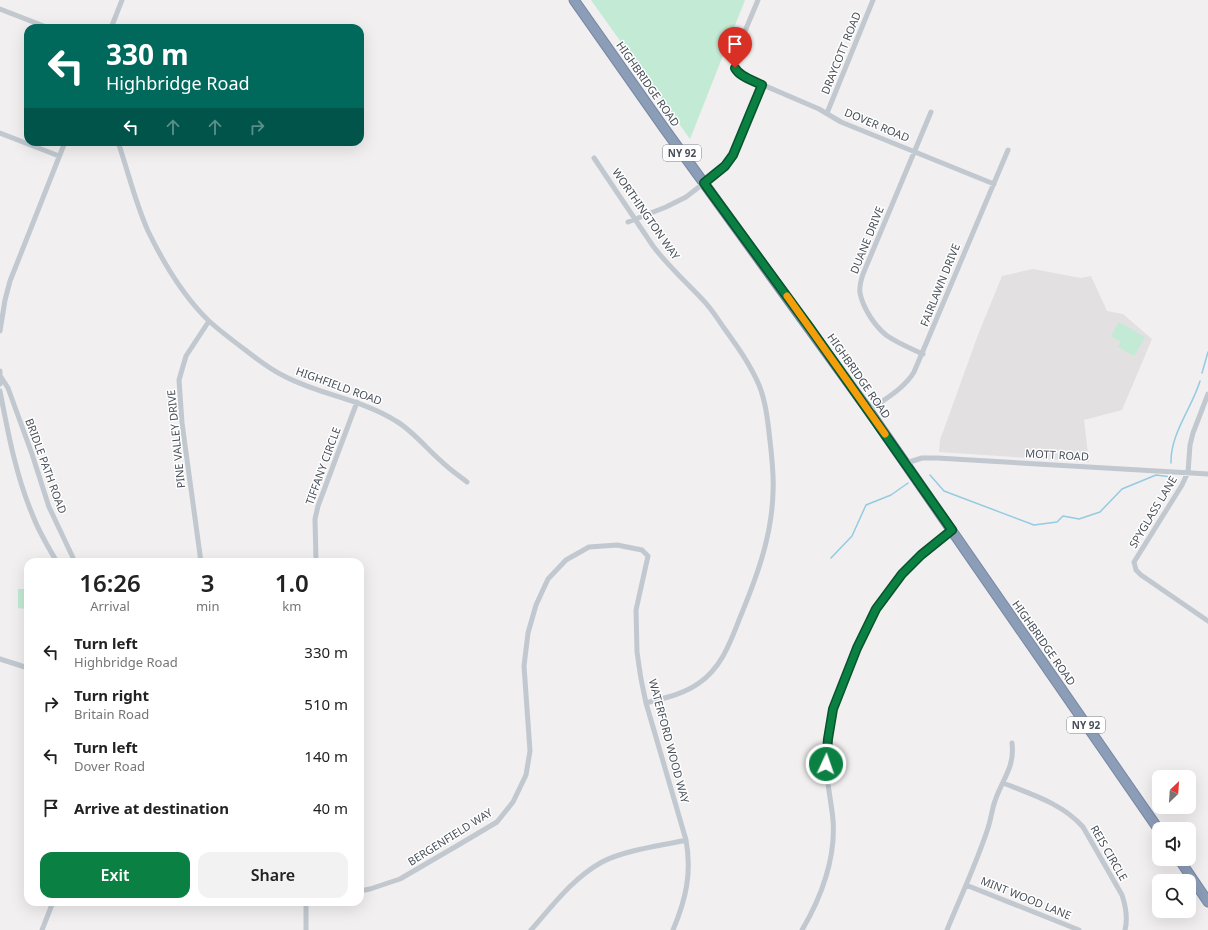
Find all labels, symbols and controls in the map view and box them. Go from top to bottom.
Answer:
street label: DRAYCOTT ROAD [817,9,864,96]
pin [718,27,752,68]
icon: arrive [724,33,746,55]
text: 330 m [106,35,189,73]
street label: HIGHBRIDGE ROAD [613,38,684,129]
icon: left [40,40,92,92]
text: Highbridge Road [106,71,250,95]
street label: DOVER ROAD [842,104,912,145]
icon: left [120,116,142,138]
icon: ahead [162,116,184,138]
icon: ahead [204,116,226,138]
icon: right [246,116,268,138]
road number: NY 92 [663,145,701,161]
street label: WORTHINGTON WAY [609,165,684,263]
street label: DUANE DRIVE [846,204,887,276]
street label: FAIRLAWN DRIVE [916,241,963,329]
street label: HIGHBRIDGE ROAD [824,330,895,421]
street label: HIGHFIELD ROAD [294,363,384,408]
street label: PINE VALLEY DRIVE [163,389,188,489]
street label: BRIDLE PATH ROAD [22,416,71,516]
street label: TIFFANY CIRCLE [301,425,344,507]
street label: MOTT ROAD [1025,445,1089,464]
street label: SPYGLASS LANE [1125,473,1180,551]
text: 16:26 [79,566,141,599]
text: 3 [201,566,215,599]
text: 1.0 [275,566,309,599]
text: Arrival [90,597,130,615]
text: min [196,597,220,615]
text: km [282,597,301,615]
street label: HIGHBRIDGE ROAD [1009,597,1080,688]
text: Turn left [74,633,138,653]
icon: left [40,641,62,663]
text: 330 m [304,642,348,662]
text: Highbridge Road [74,653,178,671]
street label: WATERFORD WOOD WAY [646,677,693,805]
text: Turn right [74,685,149,705]
icon: right [40,693,62,715]
text: 510 m [304,694,348,714]
text: Britain Road [74,705,149,723]
road number: NY 92 [1067,717,1105,733]
text: Turn left [74,737,138,757]
position arrow [805,743,847,785]
icon: left [40,745,62,767]
text: 140 m [304,746,348,766]
text: Dover Road [74,757,145,775]
north arrow [1152,770,1196,814]
map controls [1152,770,1196,918]
icon: arrive [40,797,62,819]
text: Arrive at destination [74,798,229,818]
text: 40 m [313,798,348,818]
street label: BERGENFIELD WAY [405,804,496,869]
street label: REIS CIRCLE [1087,822,1131,883]
button: sound [1152,822,1196,866]
button: Exit [40,852,190,898]
button: Share [198,852,348,898]
street label: MINT WOOD LANE [979,873,1074,923]
button: search [1152,874,1196,918]

